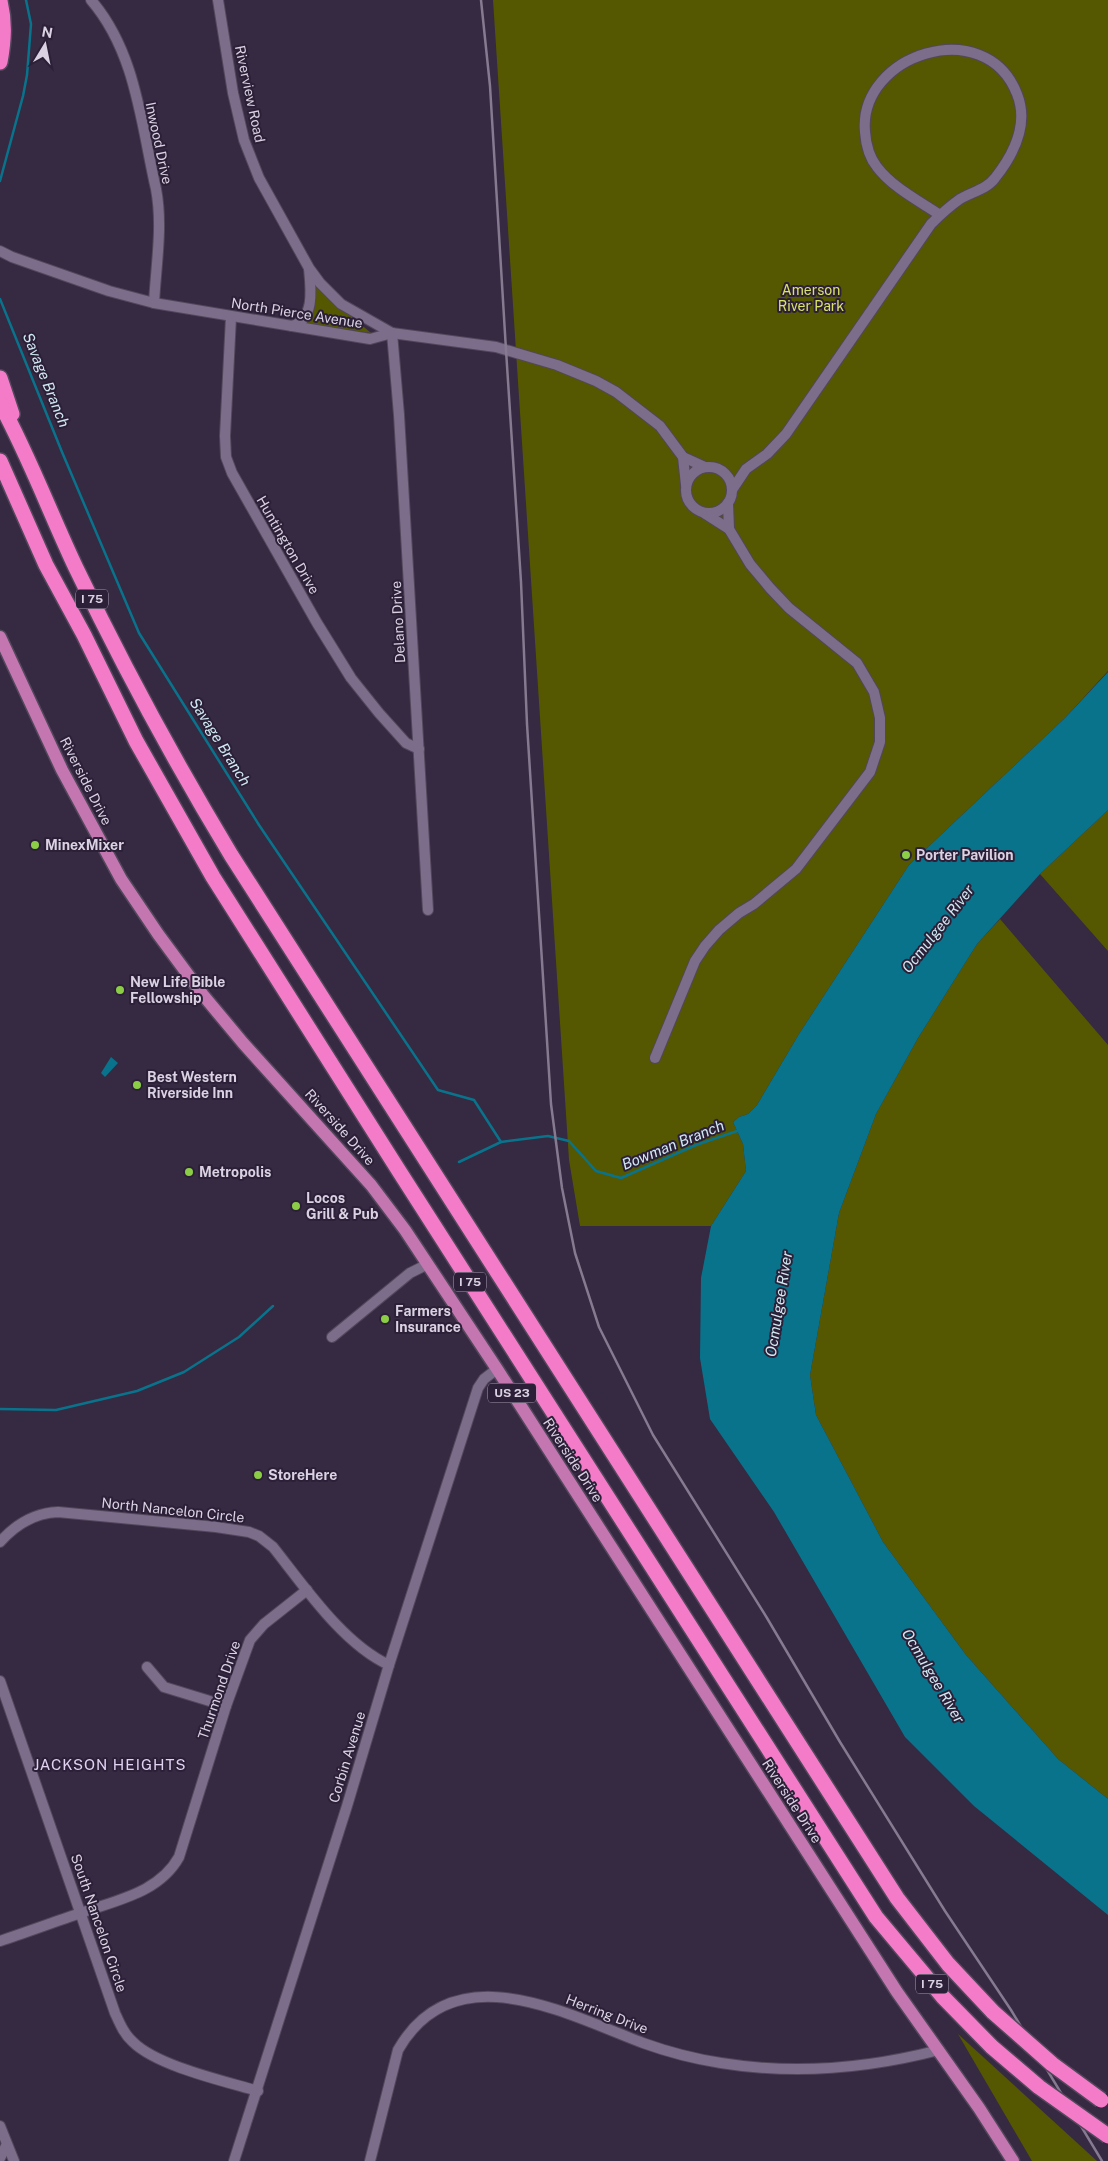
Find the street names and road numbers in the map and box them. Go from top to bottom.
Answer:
street label: Riverview Road [232,44,268,144]
street label: Inwood Drive [142,100,176,186]
street label: North Pierce Avenue [230,295,364,331]
street label: Huntington Drive [253,493,323,597]
street label: Delano Drive [388,580,408,664]
road number: I 75 [76,590,108,608]
street label: Riverside Drive [57,734,115,828]
street label: Riverside Drive [302,1086,378,1168]
road number: I 75 [454,1272,486,1291]
road number: US 23 [488,1384,536,1402]
street label: Riverside Drive [540,1415,606,1505]
street label: North Nancelon Circle [101,1495,245,1525]
street label: Thurmond Drive [195,1638,243,1742]
street label: Corbin Avenue [326,1709,368,1805]
street label: Riverside Drive [759,1756,825,1846]
street label: South Nancelon Circle [68,1852,130,1994]
road number: I 75 [916,1975,948,1994]
street label: Herring Drive [564,1991,650,2037]

